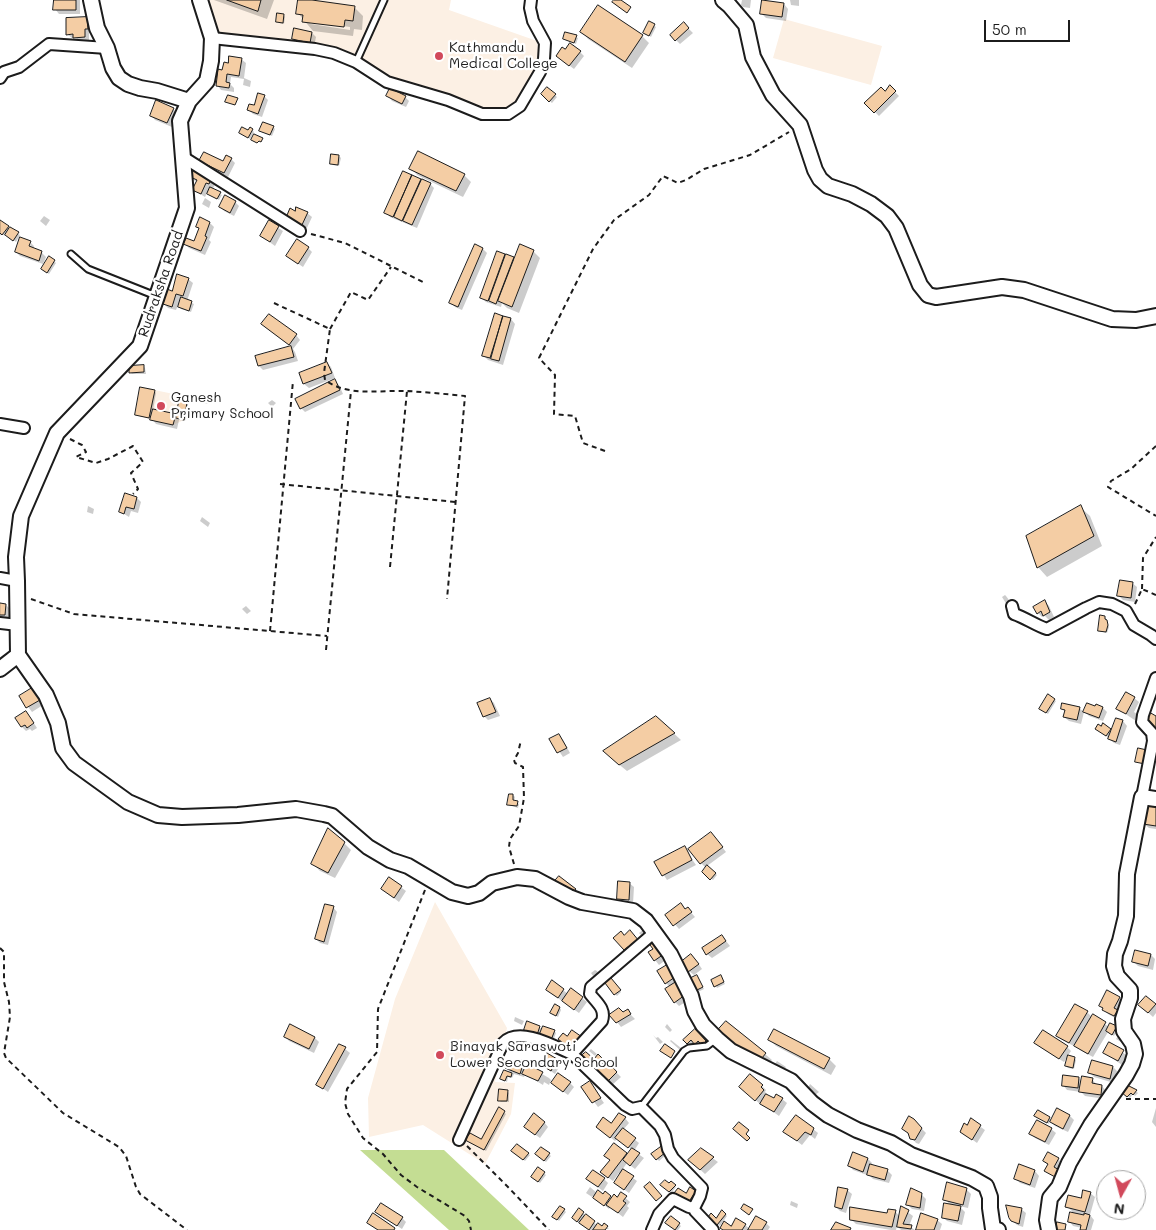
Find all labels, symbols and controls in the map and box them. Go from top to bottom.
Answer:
scale bar [986,10,1072,42]
text: 50 m [992,19,1027,39]
place label: Kathmandu Medical College [449,40,558,72]
marker: Kathmandu Medical College [433,50,445,62]
street label: Rudraksha Road [135,229,187,339]
place label: Ganesh Primary School [171,390,274,422]
marker: Ganesh Primary School [155,400,167,412]
place label: Binayak Saraswoti Lower Secondary School [450,1039,618,1072]
marker: Binayak Saraswoti Lower Secondary School [434,1049,446,1061]
north arrow [1096,1170,1146,1220]
text: N [1113,1199,1126,1219]

